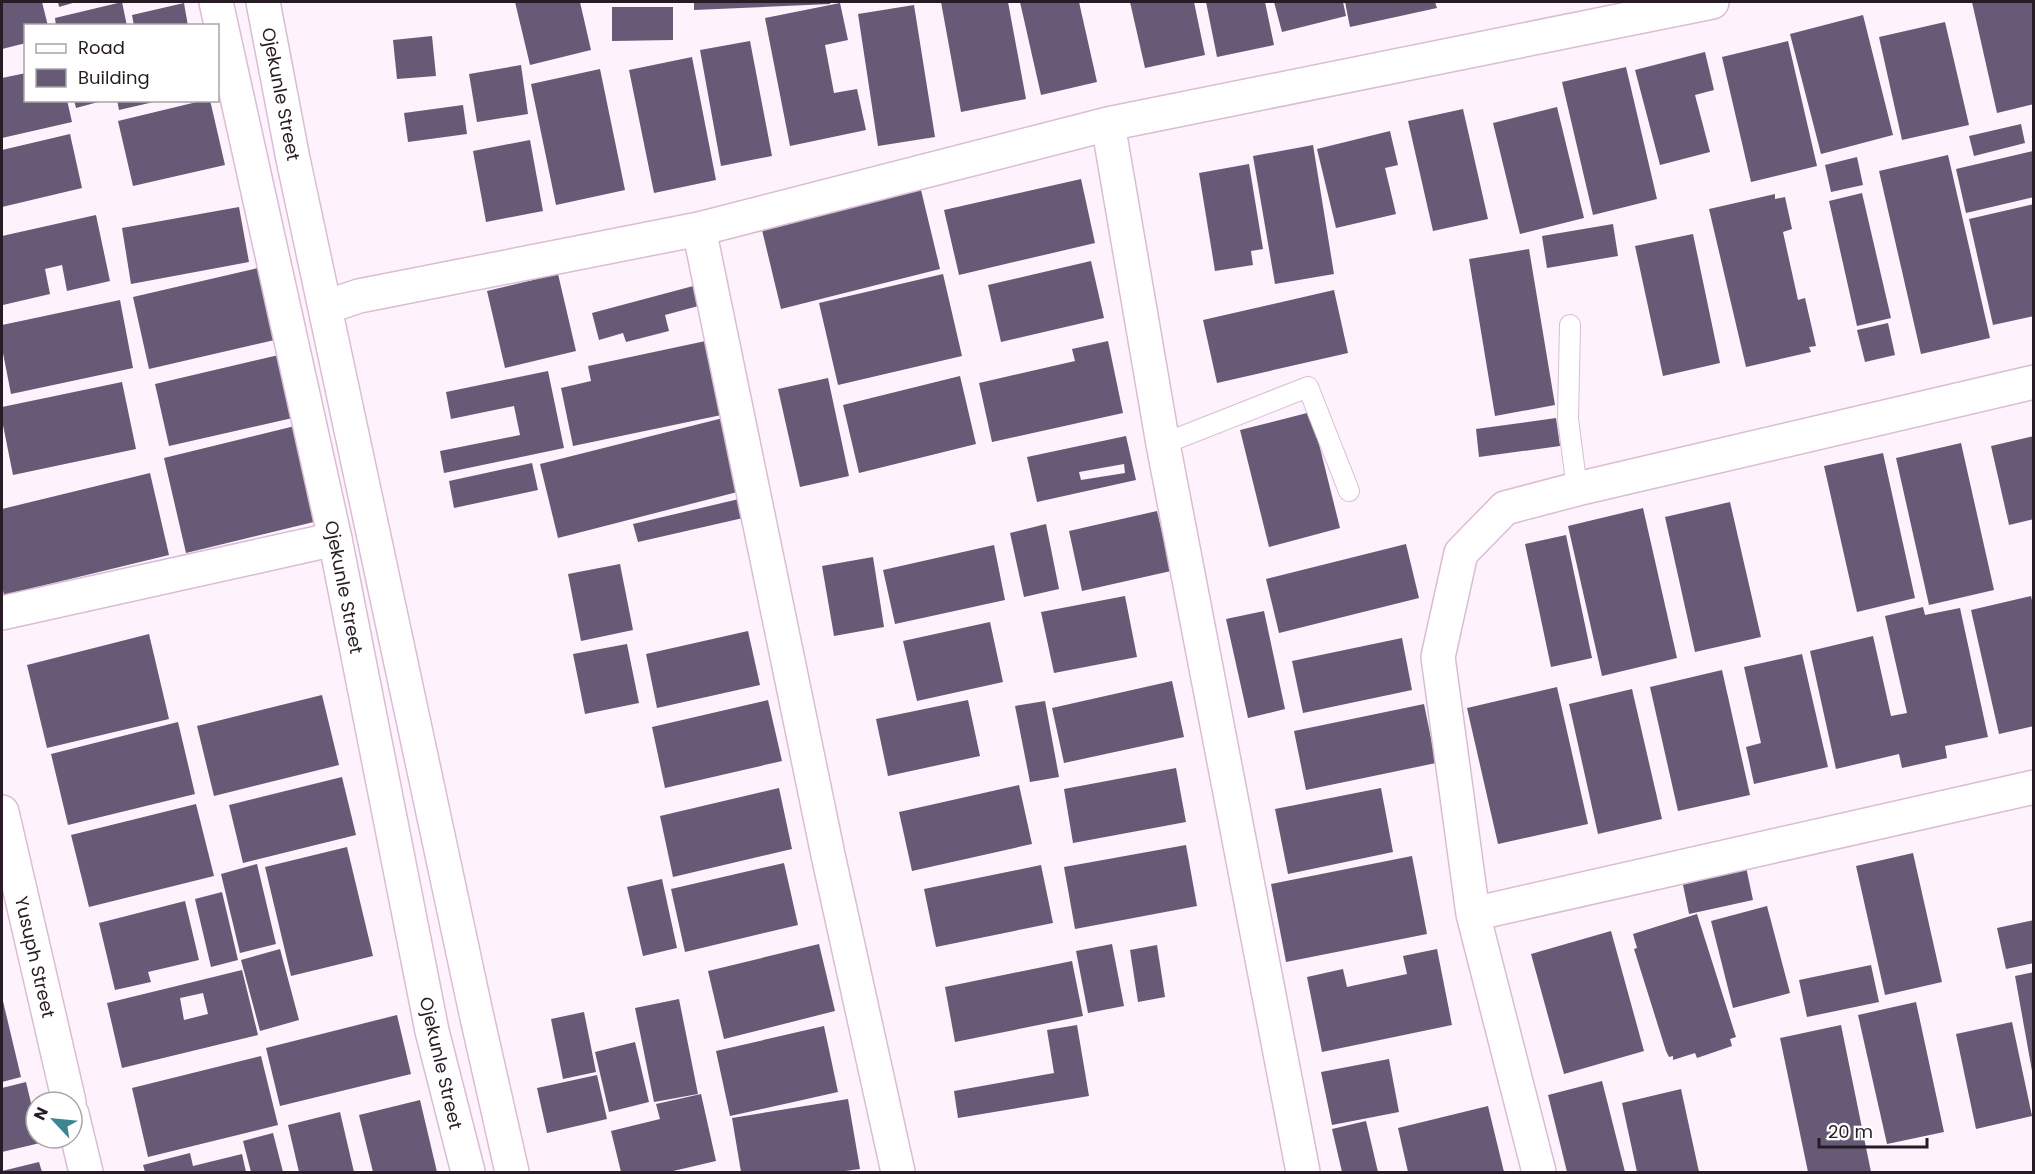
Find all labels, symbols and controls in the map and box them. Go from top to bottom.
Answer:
legend [24,24,219,102]
street label: Ojekunle Street [256,25,306,163]
text: Road [78,35,125,60]
text: Building [78,65,150,90]
street label: Ojekunle Street [319,518,369,656]
street label: Yusuph Street [9,894,61,1020]
street label: Ojekunle Street [414,994,468,1132]
north arrow [24,1090,84,1150]
text: N [28,1103,54,1124]
scale bar [1819,1111,1927,1149]
text: 20 m [1828,1119,1873,1144]

